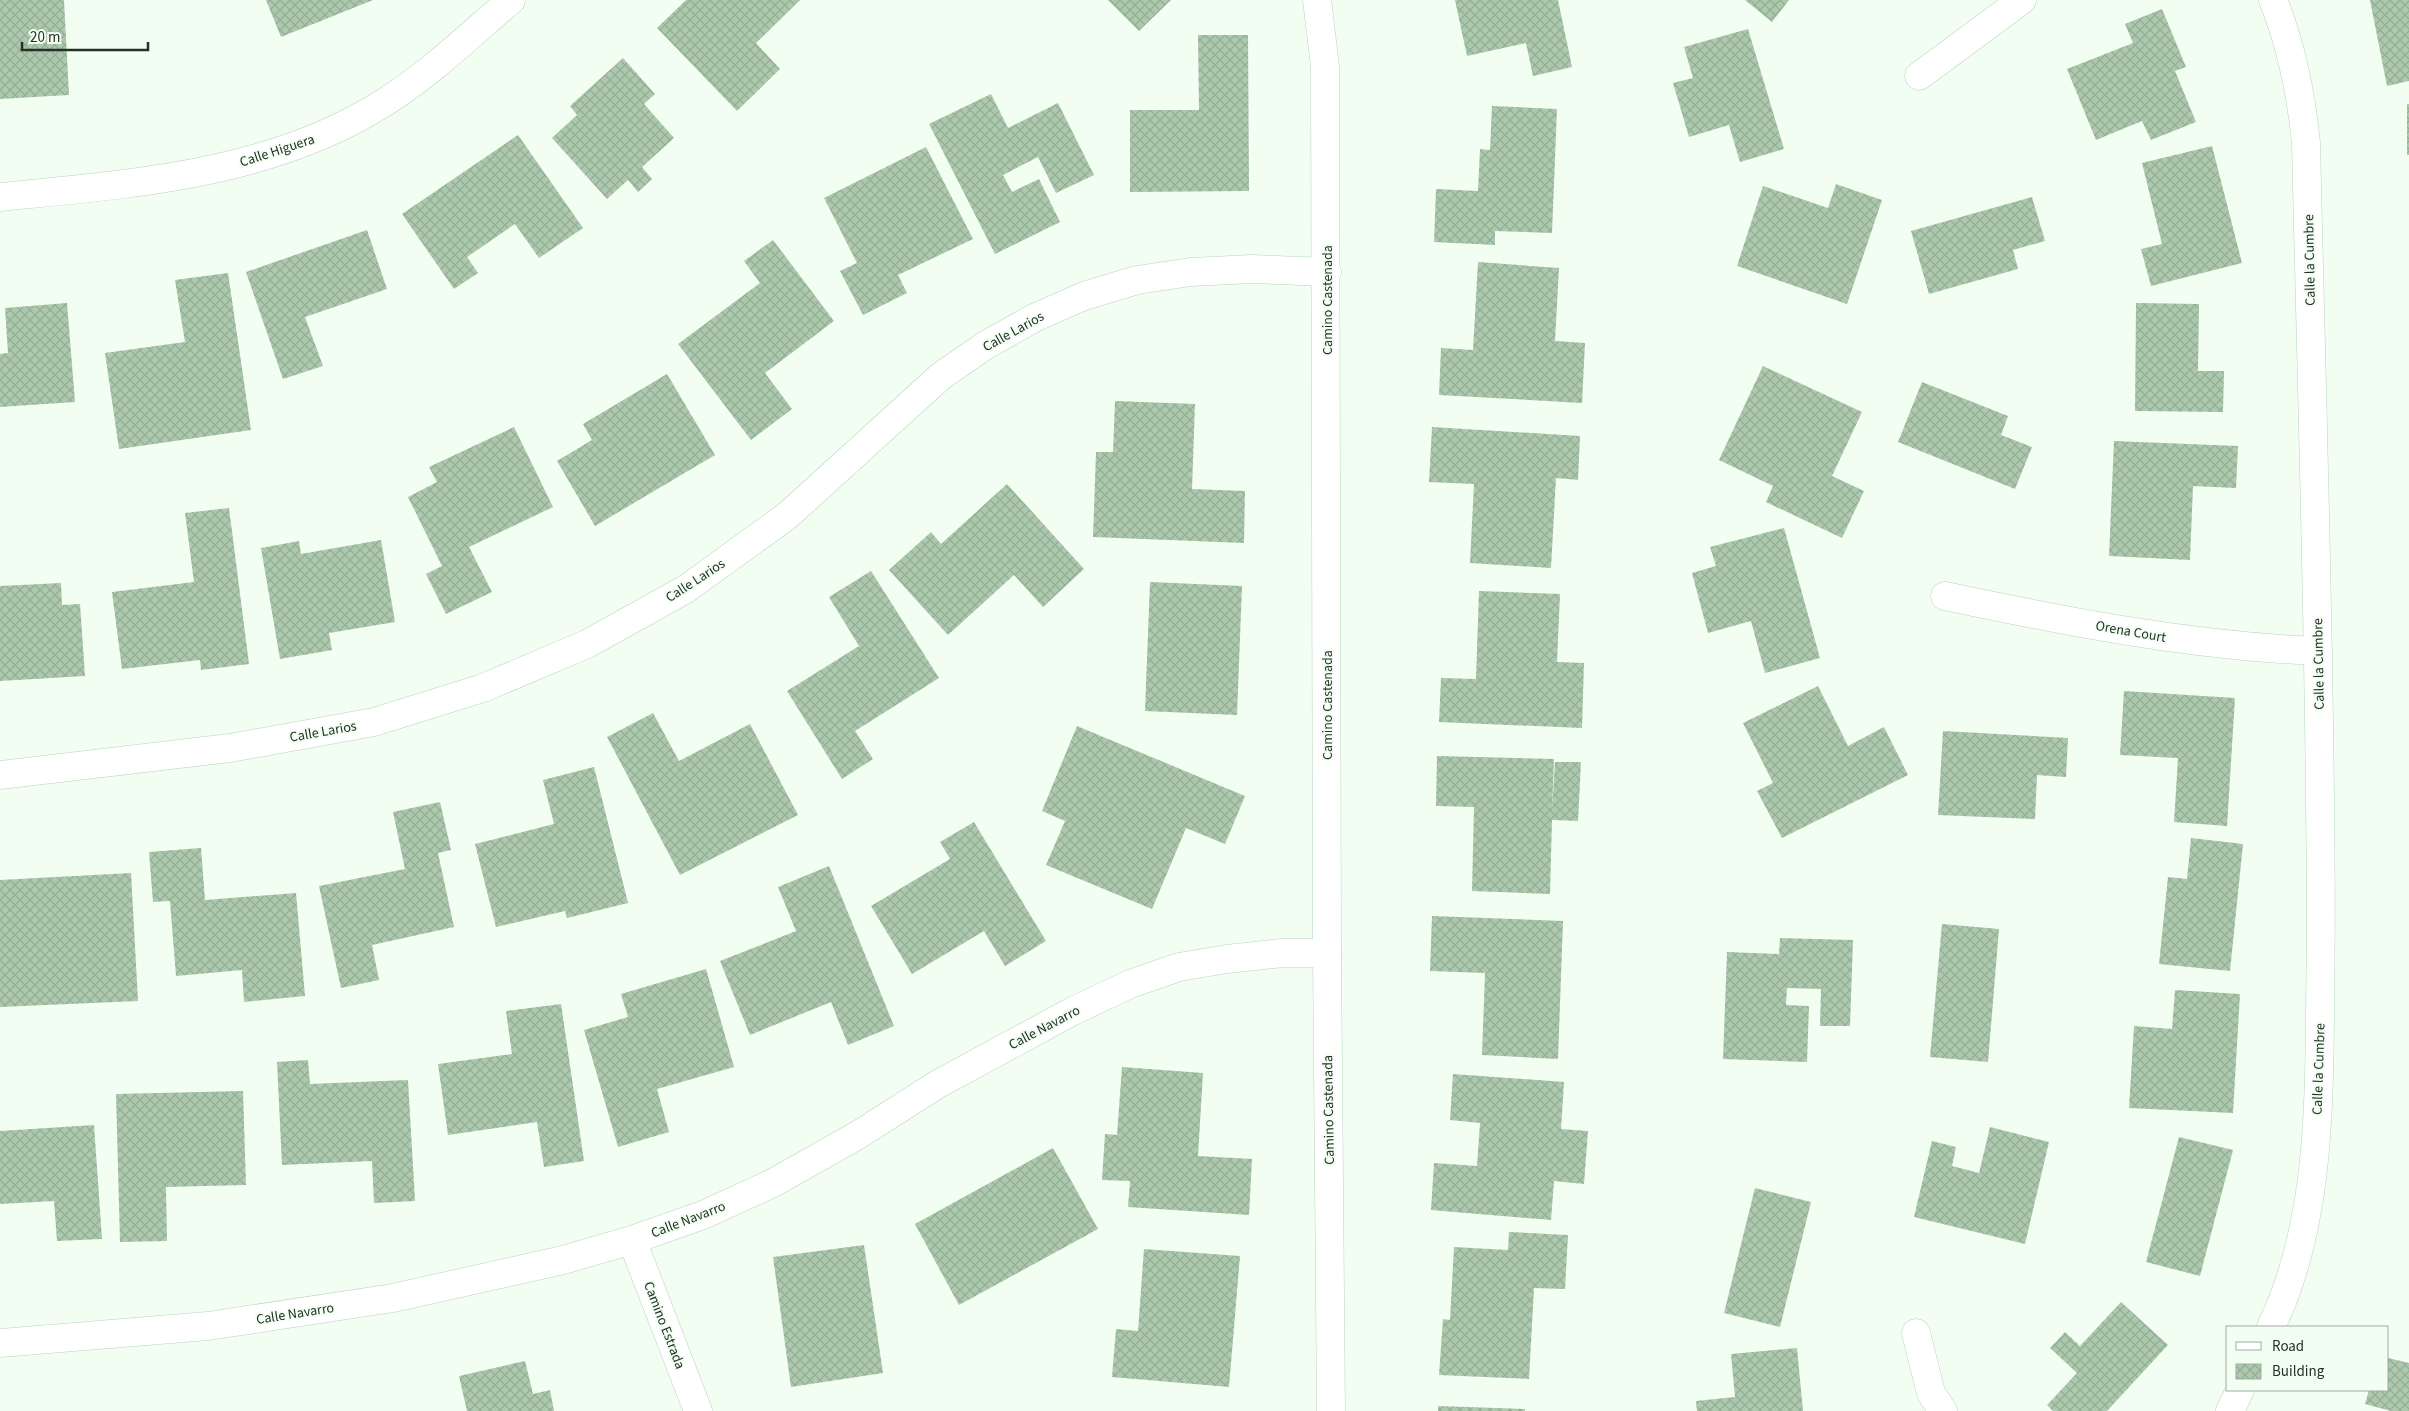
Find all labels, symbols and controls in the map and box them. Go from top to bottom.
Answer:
scale bar [22,20,149,52]
text: 20 m [30,27,60,48]
street label: Calle Higuera [237,129,317,172]
street label: Calle la Cumbre [2299,214,2321,306]
street label: Camino Castenada [1318,245,1338,355]
street label: Calle Larios [979,307,1048,357]
street label: Calle Larios [662,554,729,608]
street label: Orena Court [2094,616,2168,648]
street label: Calle la Cumbre [2308,618,2330,710]
street label: Camino Castenada [1318,650,1338,760]
street label: Calle Larios [288,716,358,748]
street label: Calle Navarro [1005,1001,1084,1055]
street label: Calle la Cumbre [2307,1023,2331,1115]
street label: Camino Castenada [1318,1055,1340,1165]
street label: Calle Navarro [648,1197,729,1243]
street label: Camino Estrada [638,1279,690,1372]
street label: Calle Navarro [255,1298,336,1330]
legend [2226,1326,2389,1391]
text: Road [2272,1336,2304,1357]
text: Building [2272,1361,2325,1382]

